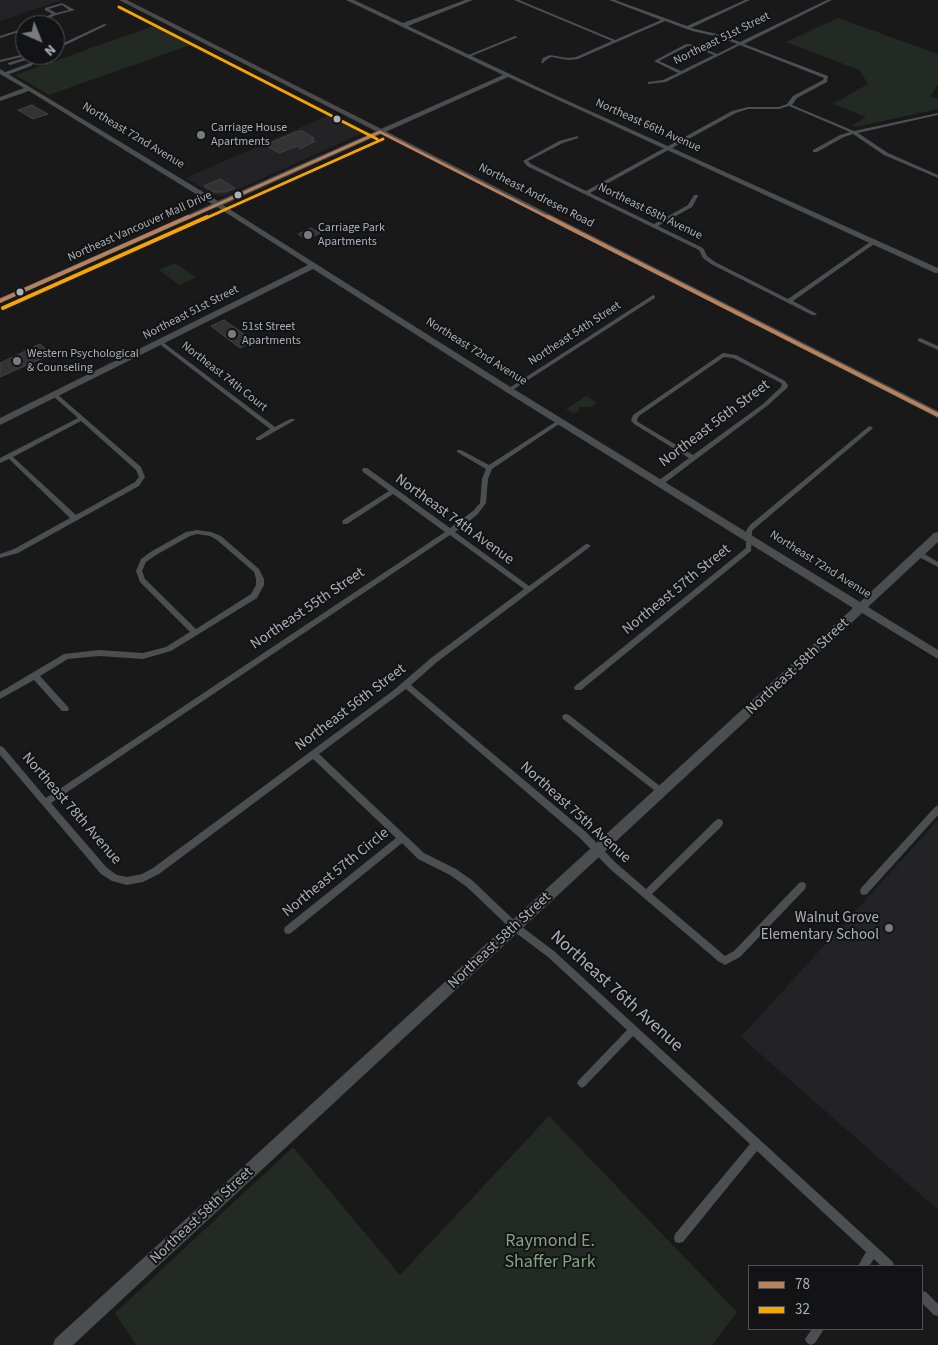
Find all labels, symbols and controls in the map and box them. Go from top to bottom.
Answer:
street label: Northeast 51st Street [672,9,772,69]
north arrow [15,15,65,65]
text: N [39,40,60,60]
street label: Northeast 66th Avenue [593,96,703,156]
street label: Northeast 72nd Avenue [79,100,187,172]
unlabelled marker [332,114,342,124]
place label: Carriage House Apartments [211,121,287,149]
marker: Carriage House Apartments [195,129,207,141]
street label: Northeast Andresen Road [476,161,596,231]
street label: Northeast 68th Avenue [596,181,704,243]
street label: Northeast Vancouver Mall Drive [66,189,214,265]
unlabelled marker [233,190,243,200]
place label: Carriage Park Apartments [318,221,385,249]
marker: Carriage Park Apartments [302,229,314,241]
street label: Northeast 51st Street [141,283,241,343]
unlabelled marker [15,287,25,297]
street label: Northeast 54th Street [526,299,624,369]
street label: Northeast 72nd Avenue [423,315,529,389]
place label: 51st Street Apartments [242,320,301,348]
marker: 51st Street Apartments [226,328,238,340]
street label: Northeast 74th Court [178,339,270,415]
place label: Western Psychological & Counseling [27,347,139,375]
marker: Western Psychological & Counseling [11,355,23,367]
street label: Northeast 56th Street [656,377,774,471]
street label: Northeast 74th Avenue [391,471,517,569]
street label: Northeast 72nd Avenue [767,528,873,602]
street label: Northeast 57th Street [619,541,735,639]
street label: Northeast 55th Street [247,564,369,654]
street label: Northeast 58th Street [743,615,853,719]
street label: Northeast 56th Street [292,661,410,755]
street label: Northeast 78th Avenue [17,749,125,869]
street label: Northeast 75th Avenue [516,759,634,867]
street label: Northeast 57th Circle [279,825,393,921]
street label: Northeast 58th Street [445,889,555,993]
place label: Walnut Grove Elementary School [761,910,879,945]
marker: Walnut Grove Elementary School [883,922,895,934]
street label: Northeast 76th Avenue [545,927,687,1057]
street label: Northeast 58th Street [147,1164,257,1268]
park label: Raymond E. Shaffer Park [504,1231,596,1274]
legend [748,1265,923,1330]
text: 78 [795,1274,810,1295]
text: 32 [795,1299,810,1320]

